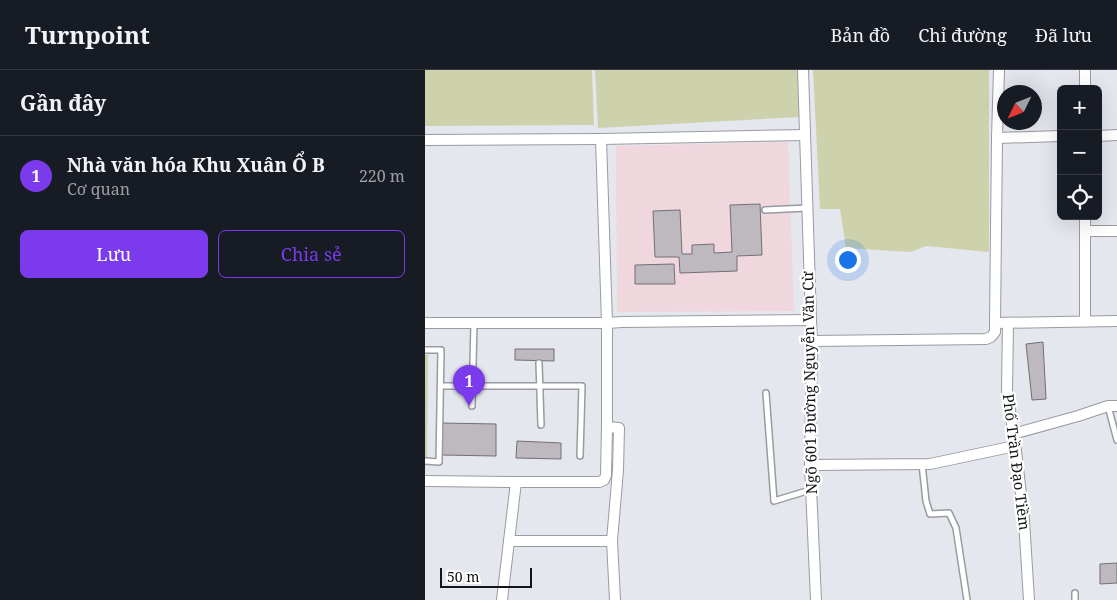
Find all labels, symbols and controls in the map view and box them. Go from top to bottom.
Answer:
text: Turnpoint [25,18,150,51]
text: Bản đồ [831,23,890,47]
text: Chỉ đường [918,23,1007,47]
text: Đã lưu [1035,23,1092,47]
north arrow [997,85,1042,130]
map controls [1057,85,1102,220]
button: + [1057,85,1102,130]
text: Gần đây [20,89,106,117]
button: − [1057,130,1102,175]
text: Nhà văn hóa Khu Xuân Ổ B [67,152,325,178]
text: 1 [31,165,41,187]
text: 220 m [359,165,405,187]
button: locate [1057,175,1102,220]
text: Cơ quan [67,178,130,200]
button: Lưu [20,230,208,278]
button: Chia sẻ [218,230,405,278]
your location [835,247,861,273]
street label: Ngõ 601 Đường Nguyễn Văn Cừ [797,271,821,495]
pin: 1 [453,365,485,406]
street label: Phố Trần Đạo Tiềm [999,393,1035,531]
scale bar [440,565,533,588]
text: 50 m [447,567,480,586]

